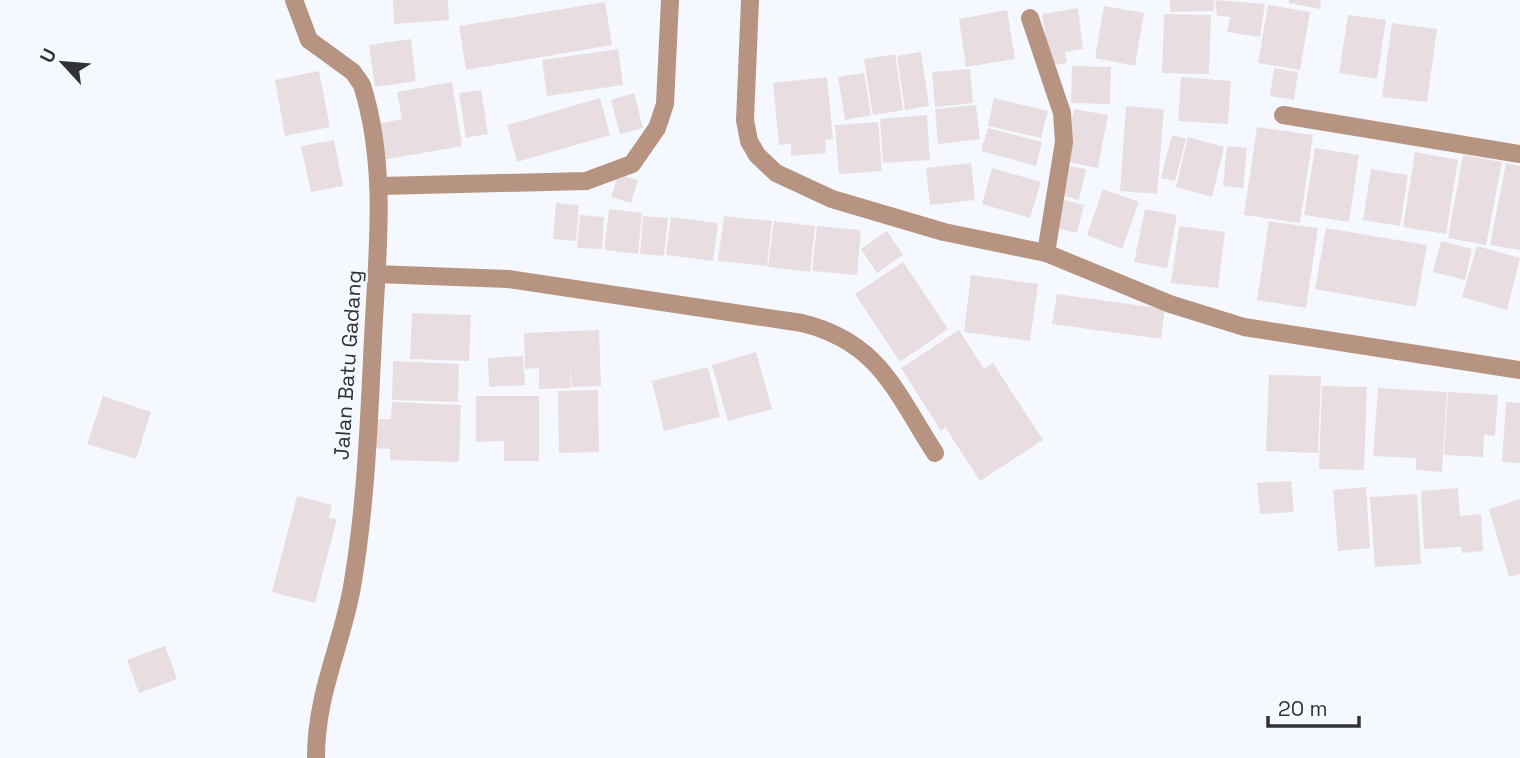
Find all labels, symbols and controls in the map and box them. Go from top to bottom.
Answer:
north arrow [28,28,98,98]
text: U [34,45,62,67]
street label: Jalan Batu Gadang [327,269,368,461]
scale bar [1268,684,1359,728]
text: 20 m [1278,695,1328,722]

